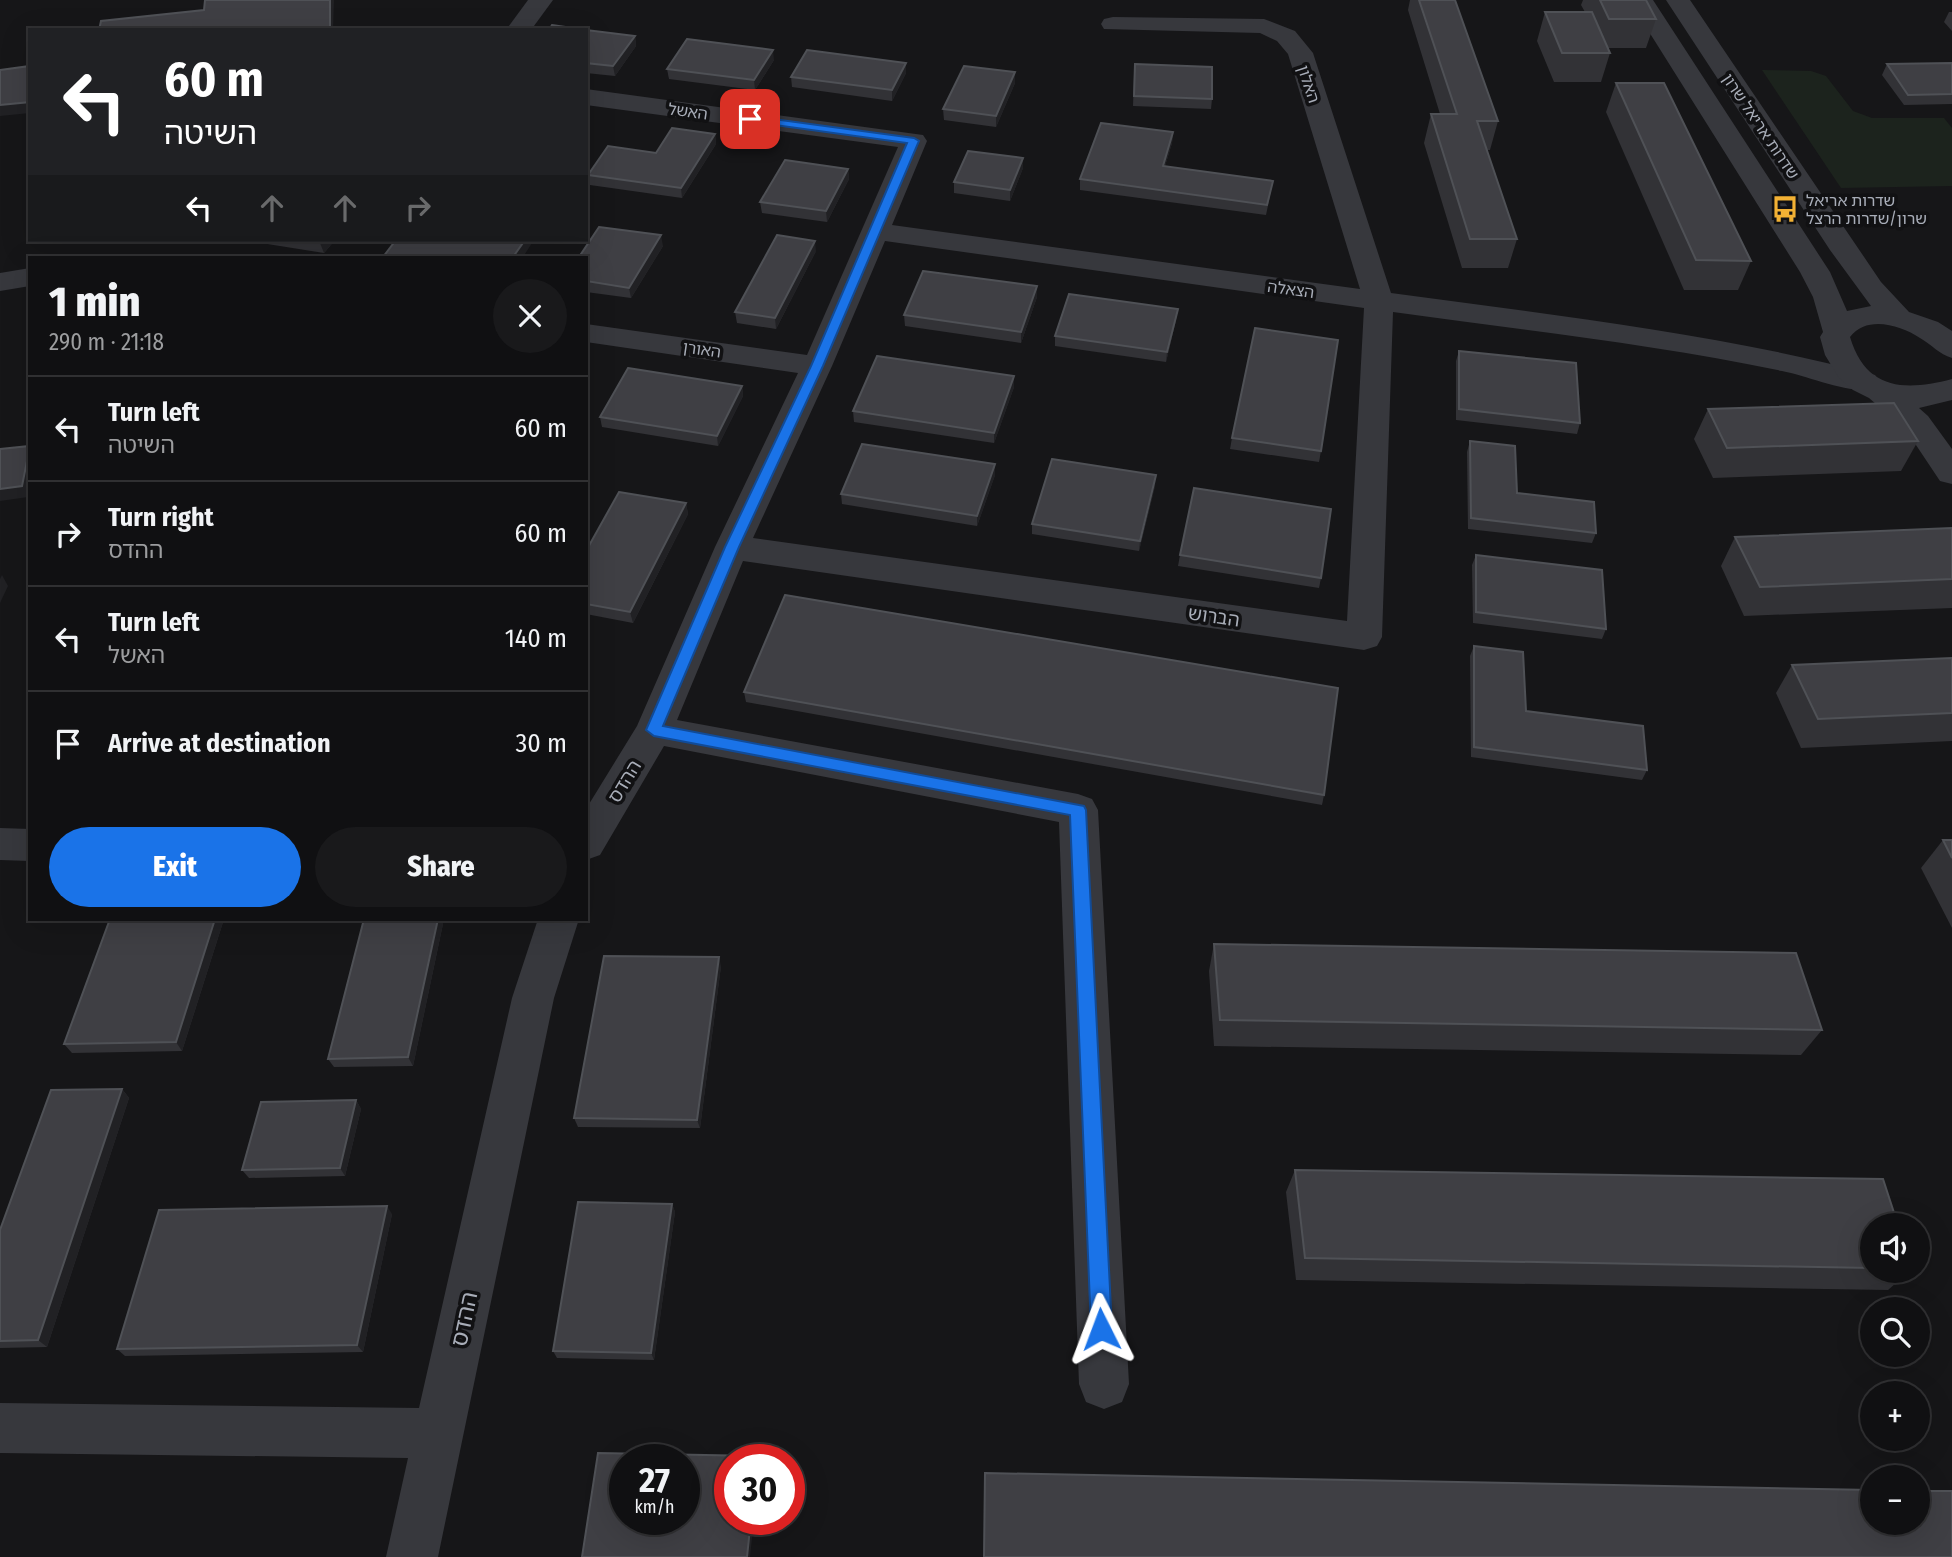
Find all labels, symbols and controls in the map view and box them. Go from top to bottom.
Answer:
text: 60 m [164,50,264,109]
icon: left [49,56,140,147]
street label: האלון [1294,63,1324,105]
street label: שדרות אריאל שרון [1718,70,1803,183]
pin [720,89,780,149]
street label: האשל [667,99,709,124]
icon: arrive [731,100,769,138]
text: השיטה [164,114,257,152]
icon: left [180,189,218,227]
icon: ahead [253,189,291,227]
icon: ahead [326,189,364,227]
icon: right [399,189,437,227]
place label: שדרות אריאל שרון/שדרות הרצל [1806,191,1927,228]
bus stop icon: שדרות אריאל שרון/שדרות הרצל [1770,194,1800,224]
text: 1 min [49,277,140,327]
street label: הצאלה [1266,277,1316,302]
button: close [493,279,567,353]
text: 290 m · 21:18 [49,328,164,356]
street label: האורן [682,337,722,362]
text: Turn left [108,397,200,428]
icon: left [49,410,87,448]
text: 60 m [514,413,567,444]
text: השיטה [108,431,175,459]
text: Turn right [108,502,214,533]
icon: right [49,515,87,553]
text: 60 m [514,518,567,549]
text: ההדס [108,536,163,564]
street label: הברוש [1187,601,1241,631]
text: Turn left [108,607,200,638]
icon: left [49,620,87,658]
text: 140 m [505,623,567,654]
text: האשל [108,641,165,669]
icon: arrive [49,725,87,763]
text: Arrive at destination [108,728,331,759]
text: 30 m [516,728,567,759]
street label: ההדס [603,756,646,807]
button: Exit [49,827,301,907]
button: Share [315,827,567,907]
map controls [1860,1213,1930,1535]
button: sound [1860,1213,1930,1283]
street label: ההדס [445,1289,483,1349]
position arrow [1064,1292,1138,1366]
button: search [1860,1297,1930,1367]
button: + [1860,1381,1930,1451]
speed limit sign: 30 [714,1444,805,1535]
text: 27 [639,1459,670,1501]
button: − [1860,1465,1930,1535]
text: km/h [634,1496,675,1518]

